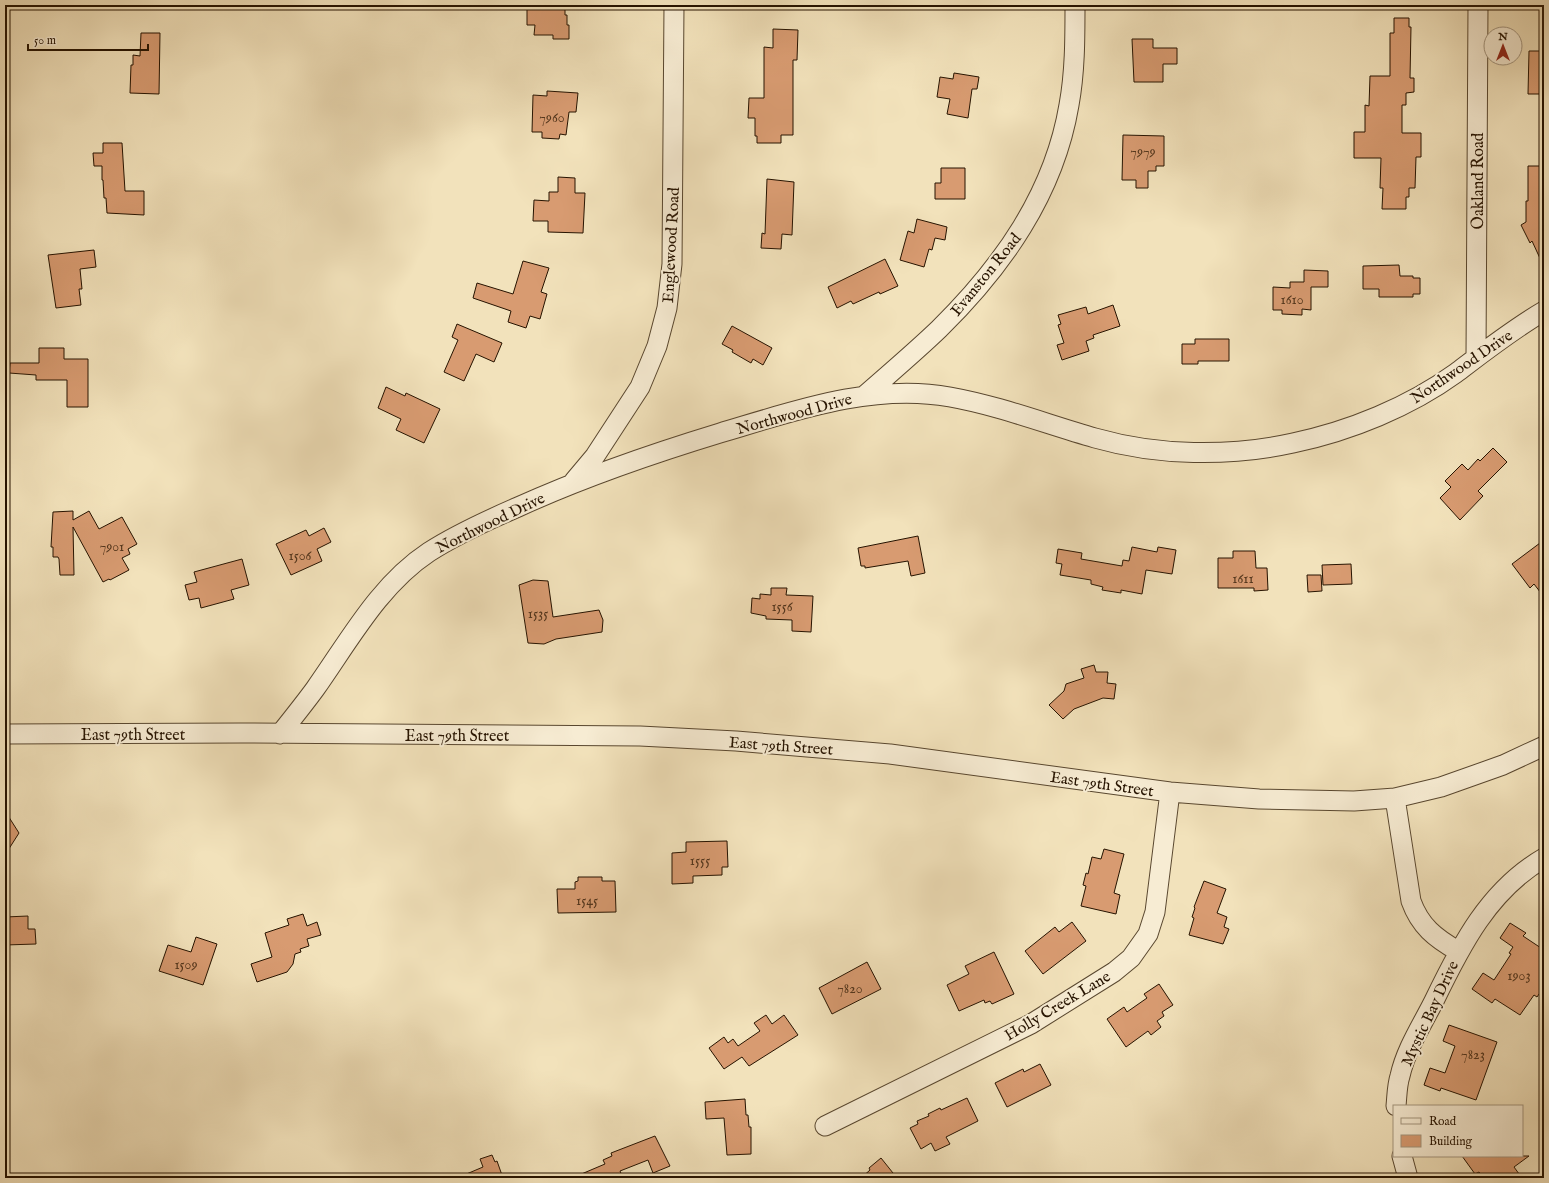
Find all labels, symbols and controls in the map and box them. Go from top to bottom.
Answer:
scale bar [28,26,148,52]
north arrow [1483,26,1523,66]
text: N [1497,30,1508,44]
text: 50 m [34,33,56,48]
house number: 7960 [539,109,565,127]
street label: Oakland Road [1469,132,1489,229]
house number: 7979 [1130,143,1156,161]
street label: Englewood Road [659,186,685,303]
street label: Evanston Road [947,229,1026,321]
house number: 1610 [1280,291,1304,309]
street label: Northwood Drive [1407,326,1517,409]
street label: Northwood Drive [735,390,854,440]
street label: Northwood Drive [433,489,549,559]
house number: 7901 [100,538,124,556]
house number: 1506 [288,547,313,565]
house number: 1611 [1232,570,1254,588]
house number: 1556 [771,598,794,616]
house number: 1535 [528,605,548,623]
street label: East 79th Street [81,726,186,746]
street label: East 79th Street [405,727,510,747]
street label: East 79th Street [728,733,834,761]
street label: East 79th Street [1049,768,1155,802]
house number: 1555 [690,852,710,870]
house number: 1545 [576,892,598,910]
house number: 1509 [174,956,198,974]
street label: Mystic Bay Drive [1398,958,1464,1070]
street label: Holly Creek Lane [1001,967,1115,1046]
house number: 1903 [1507,967,1531,985]
house number: 7820 [837,980,863,998]
house number: 7823 [1461,1046,1485,1064]
legend [1393,1105,1523,1157]
text: Road [1429,1114,1457,1129]
text: Building [1429,1134,1473,1149]

